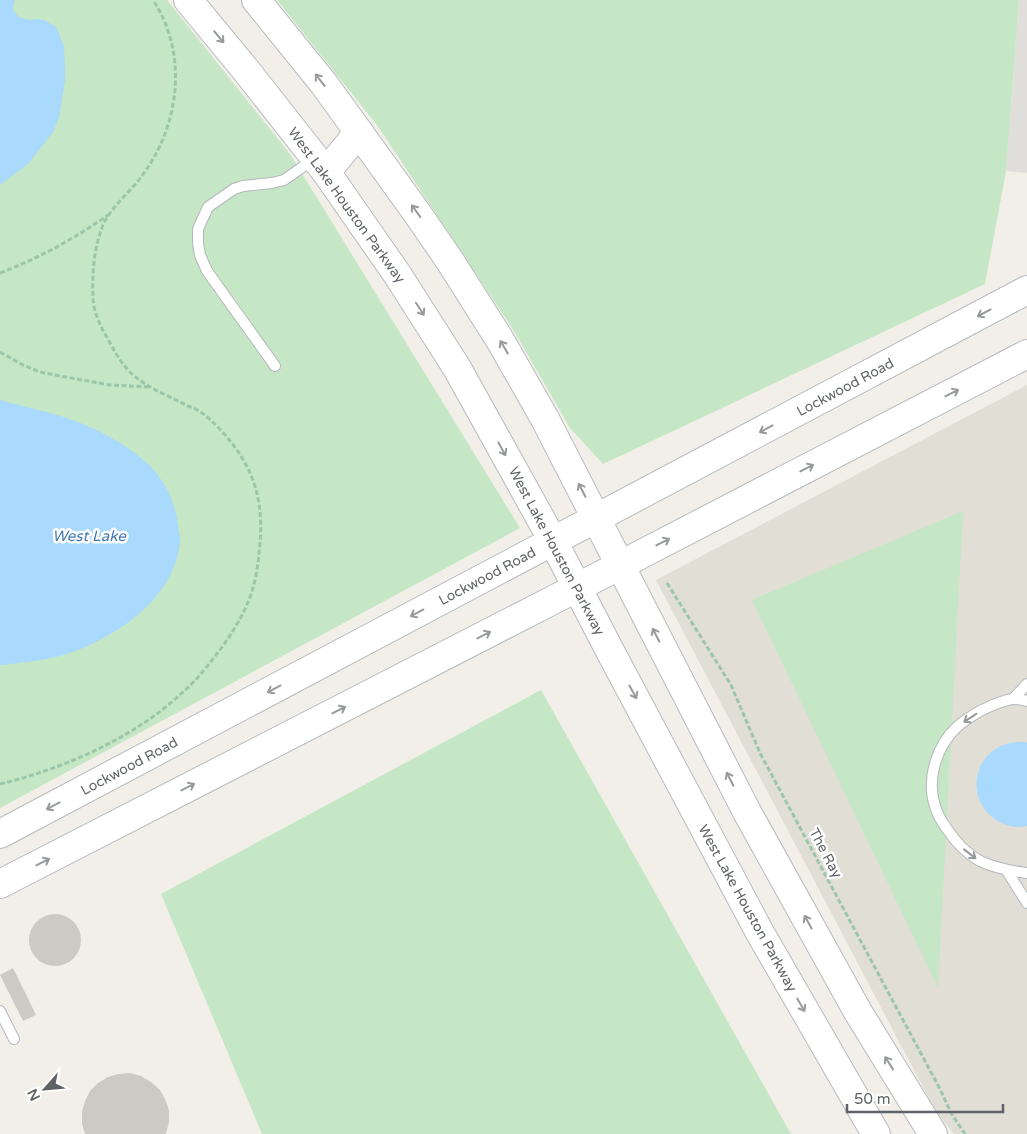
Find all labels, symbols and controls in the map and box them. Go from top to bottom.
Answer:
one-way arrow [214,31,225,44]
one-way arrow [315,74,326,87]
street label: West Lake Houston Parkway [284,124,409,287]
one-way arrow [410,205,421,218]
one-way arrow [415,301,425,315]
one-way arrow [977,309,992,318]
one-way arrow [499,341,509,355]
street label: Lockwood Road [794,355,897,420]
one-way arrow [944,388,959,397]
one-way arrow [759,424,774,434]
one-way arrow [497,441,507,456]
one-way arrow [800,463,815,473]
street label: West Lake Houston Parkway [505,464,608,639]
one-way arrow [577,483,586,498]
water label: West Lake [52,527,127,545]
one-way arrow [655,537,670,546]
street label: Lockwood Road [436,544,539,609]
one-way arrow [410,608,425,618]
one-way arrow [651,628,660,643]
one-way arrow [476,630,491,639]
one-way arrow [628,684,638,699]
one-way arrow [267,685,282,694]
one-way arrow [331,705,346,714]
one-way arrow [963,712,977,723]
street label: Lockwood Road [78,734,181,799]
one-way arrow [725,772,734,787]
one-way arrow [180,782,195,791]
one-way arrow [46,802,61,811]
street label: West Lake Houston Parkway [694,822,801,995]
street label: The Ray [805,826,846,881]
one-way arrow [963,848,976,859]
one-way arrow [36,857,51,867]
one-way arrow [803,914,813,929]
one-way arrow [796,997,806,1012]
one-way arrow [884,1056,894,1070]
north arrow [20,1064,70,1114]
scale bar [847,1082,1003,1114]
text: N [24,1086,44,1104]
text: 50 m [854,1090,891,1108]

